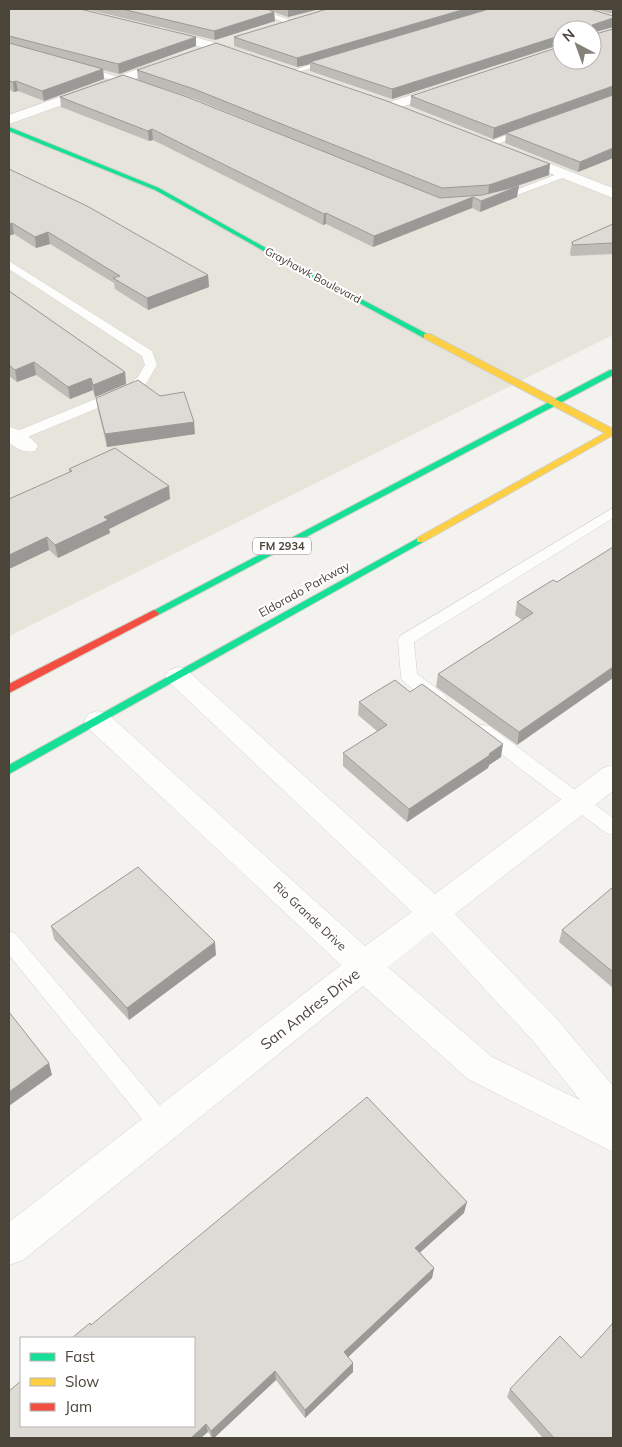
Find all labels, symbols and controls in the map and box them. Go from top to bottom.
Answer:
north arrow [552,20,602,70]
text: N [559,25,578,45]
street label: Grayhawk Boulevard [262,244,364,306]
road number: FM 2934 [253,538,311,554]
street label: Eldorado Parkway [256,558,353,620]
street label: Rio Grande Drive [270,878,350,954]
street label: San Andres Drive [256,964,364,1054]
legend [20,1337,195,1427]
text: Fast [65,1347,95,1366]
text: Slow [65,1372,99,1391]
text: Jam [65,1397,92,1416]

